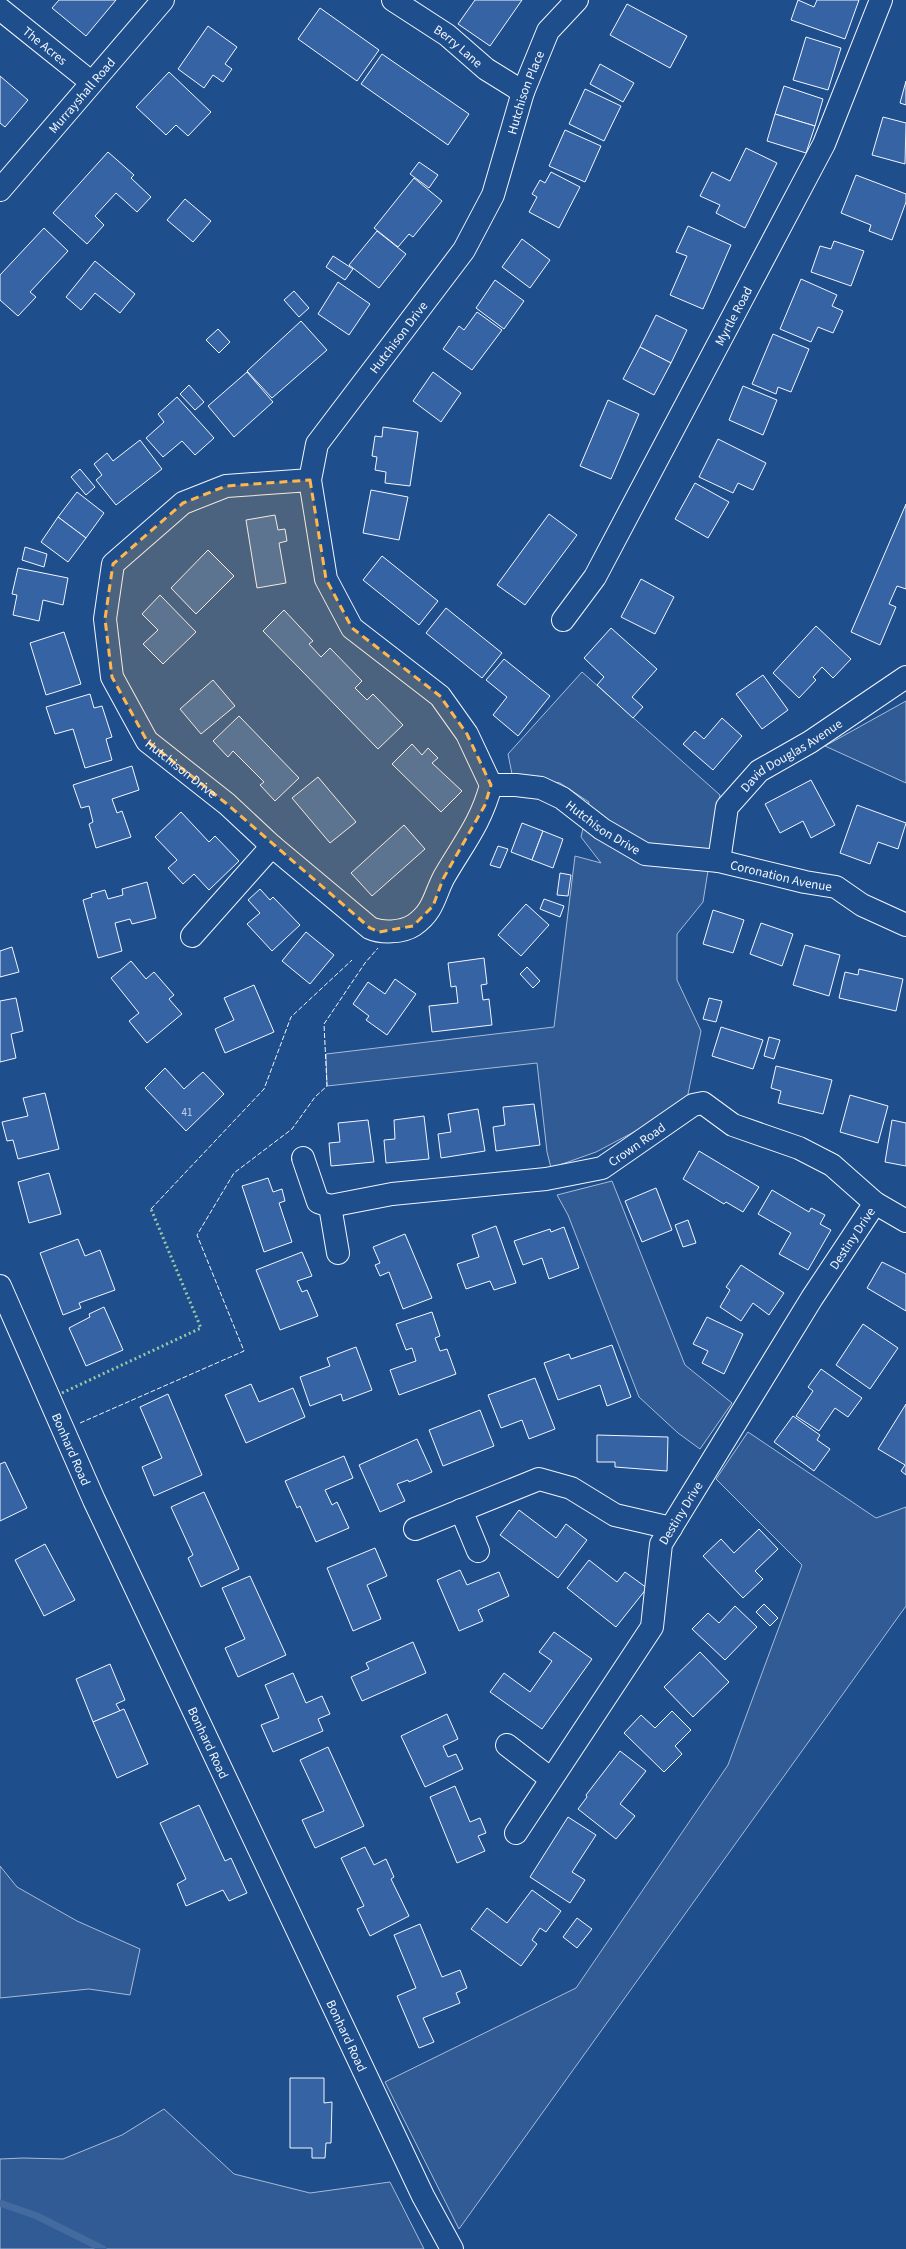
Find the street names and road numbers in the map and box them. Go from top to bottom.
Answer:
street label: Berry Lane [430,21,486,72]
street label: The Acres [19,23,71,70]
street label: Hutchison Place [503,48,549,137]
street label: Murrayshall Road [45,54,120,137]
street label: Myrtle Road [711,283,757,349]
street label: Hutchison Drive [366,298,432,378]
street label: David Douglas Avenue [736,715,846,796]
street label: Hutchison Drive [141,735,220,803]
street label: Hutchison Drive [562,796,643,859]
street label: Coronation Avenue [728,856,833,896]
street label: Crown Road [605,1119,669,1171]
street label: Destiny Drive [825,1204,880,1273]
street label: Bonhard Road [47,1410,95,1489]
street label: Destiny Drive [655,1478,707,1548]
street label: Bonhard Road [183,1704,232,1782]
street label: Bonhard Road [321,1997,371,2075]

